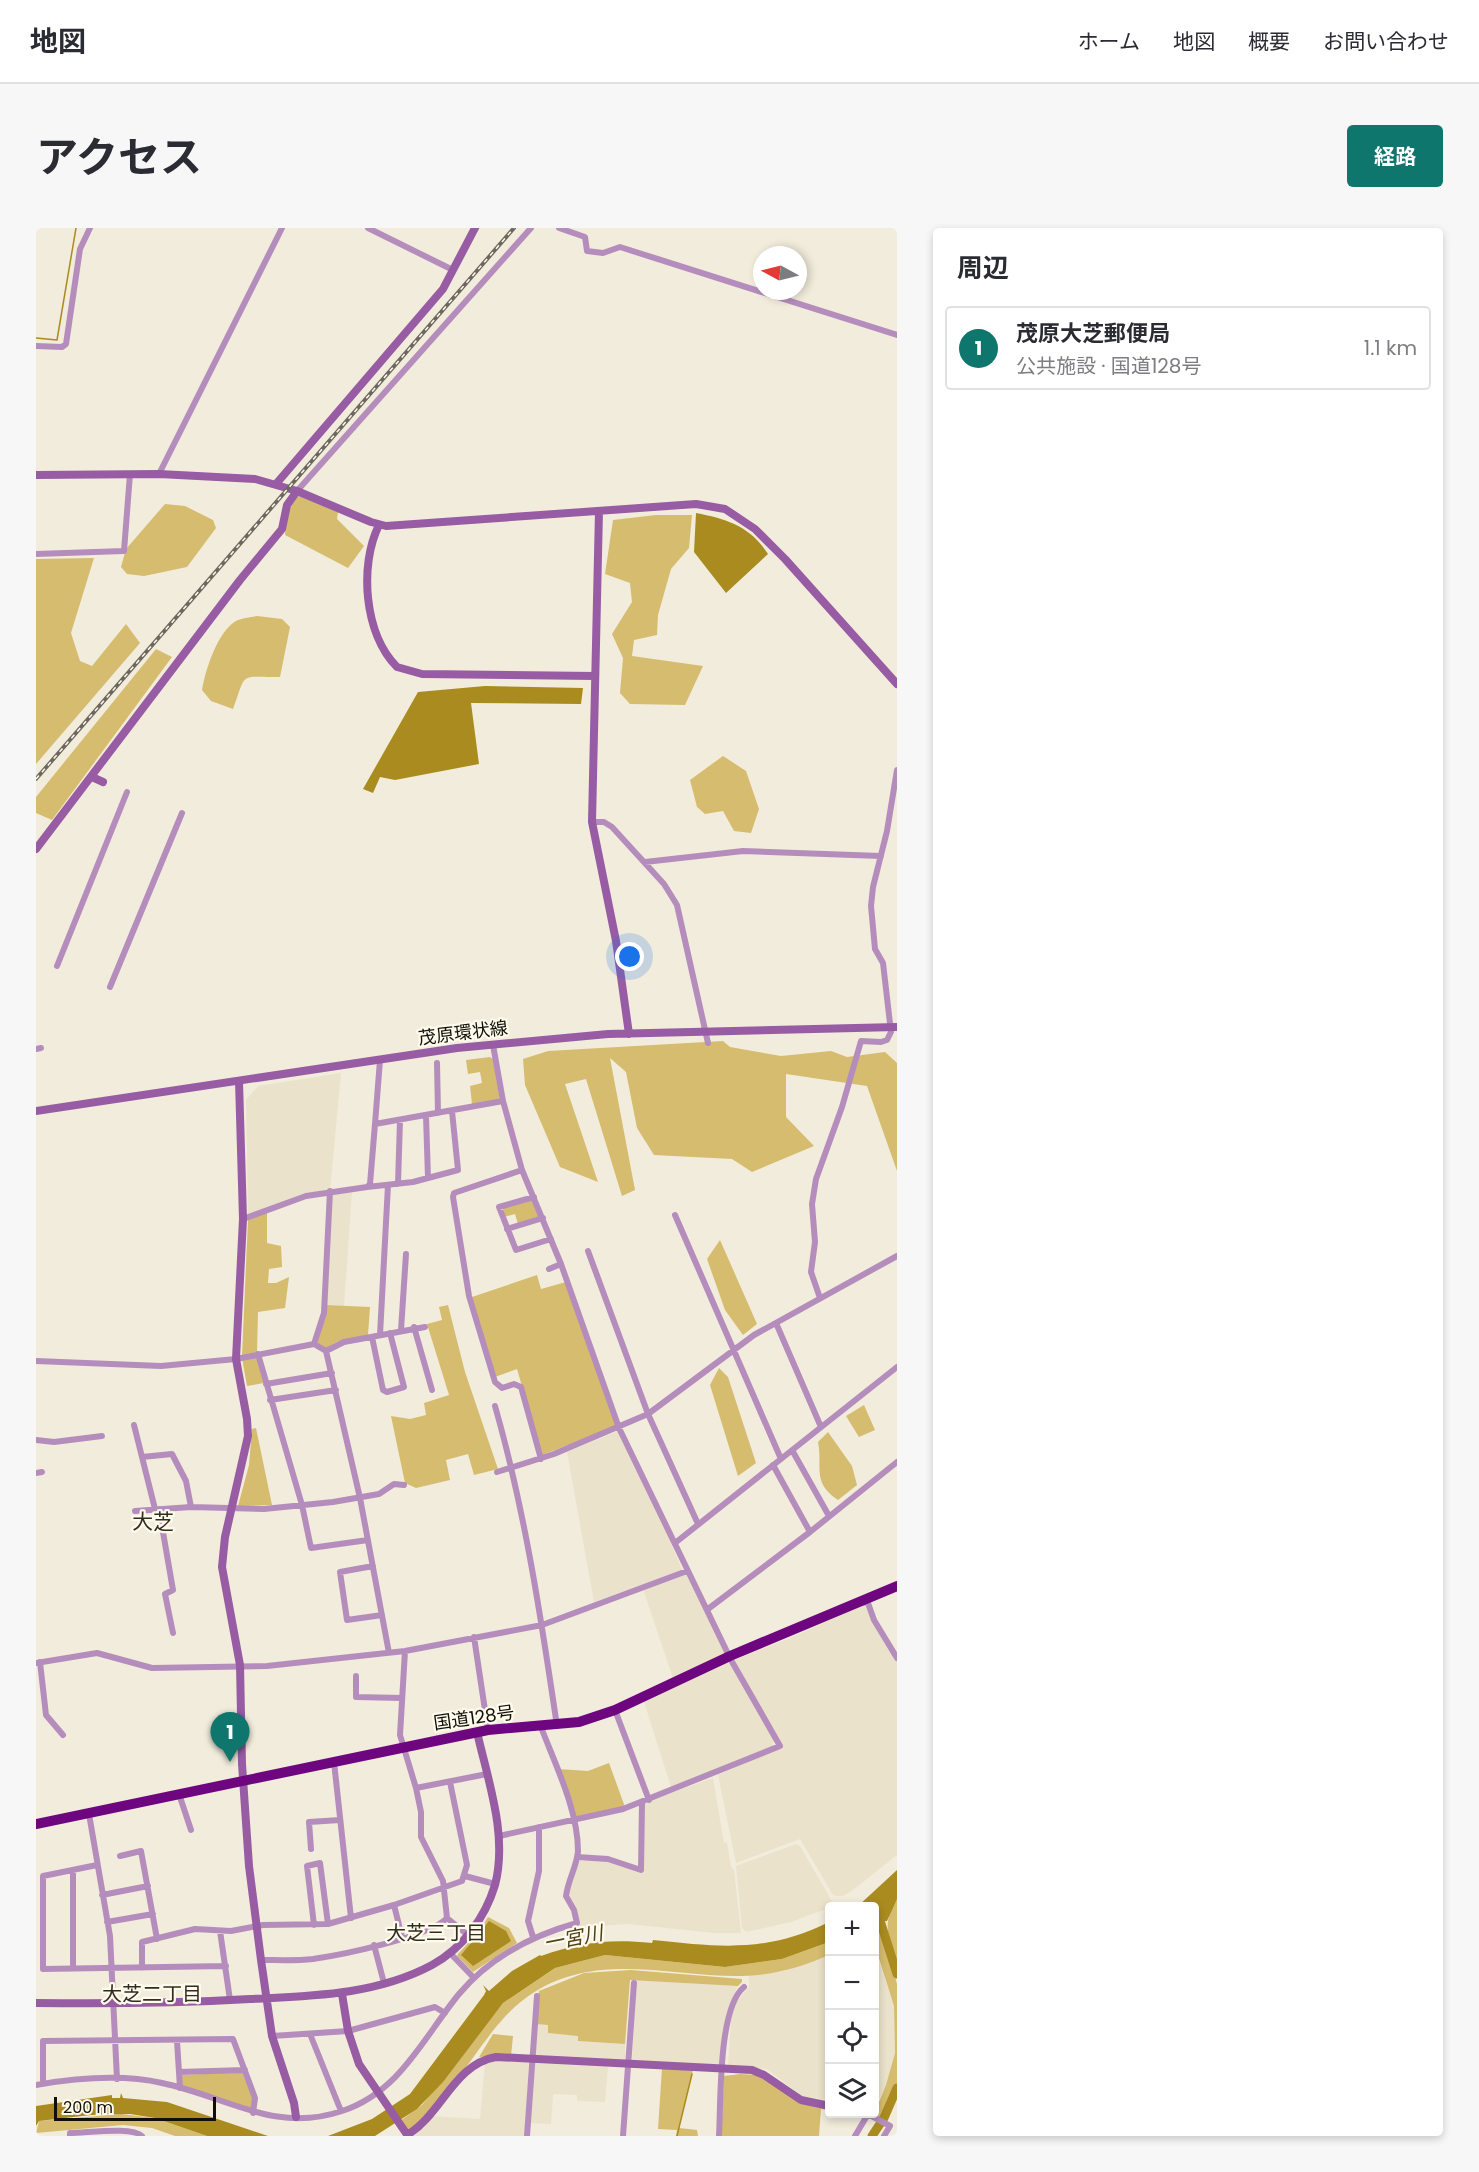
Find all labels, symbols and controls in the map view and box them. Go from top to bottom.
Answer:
text: 地図 [30,22,86,61]
text: ホーム [1078,27,1140,56]
text: 地図 [1173,27,1215,56]
text: 概要 [1248,27,1290,56]
text: お問い合わせ [1323,27,1449,56]
button: 経路 [1347,125,1443,187]
text: アクセス [36,128,202,187]
north arrow [753,246,807,300]
text: 周辺 [957,250,1009,286]
text: 茂原大芝郵便局 [1016,318,1170,349]
text: 1 [975,334,982,362]
text: 1.1 km [1364,334,1417,362]
text: 公共施設 · 国道128号 [1016,352,1201,380]
your location [615,942,644,971]
street label: 茂原環状線 [417,1015,509,1050]
district label: 大芝 [132,1507,174,1536]
street label: 国道128号 [432,1699,516,1736]
pin: 1 [210,1712,250,1762]
map controls [825,1902,879,2118]
button: + [825,1902,879,1956]
water label: 一宮川 [541,1918,607,1957]
district label: 大芝三丁目 [386,1919,486,1947]
button: − [825,1956,879,2010]
district label: 大芝二丁目 [102,1980,202,2008]
button: locate [825,2010,879,2064]
button: layers [825,2064,879,2118]
scale bar [54,2094,216,2122]
text: 200 m [63,2096,113,2119]

